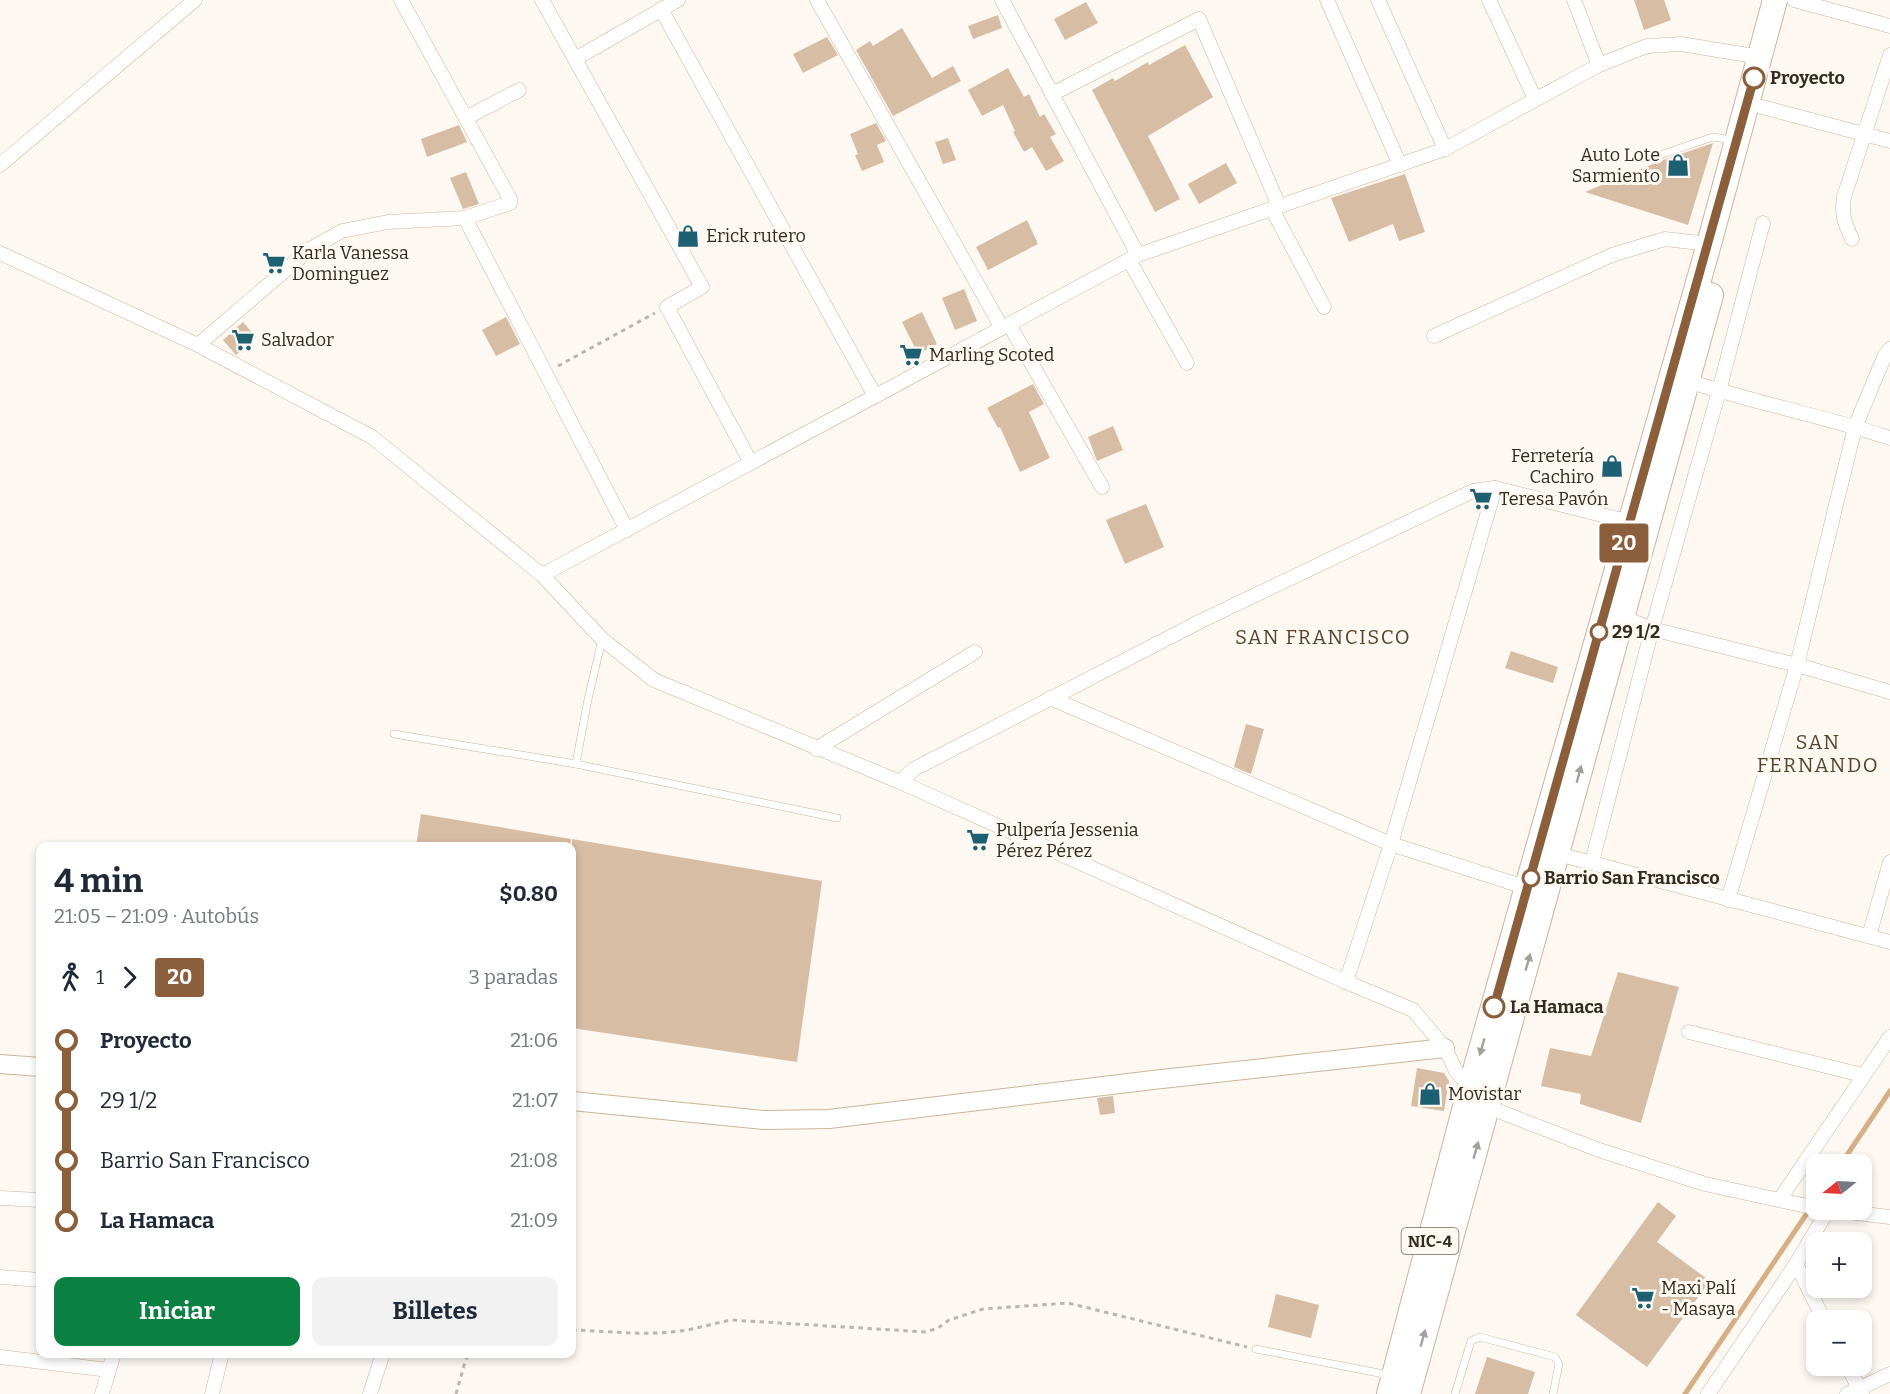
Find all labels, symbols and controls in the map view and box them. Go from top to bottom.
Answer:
marker: Proyecto [1743,67,1765,89]
place label: Proyecto [1770,67,1845,89]
place label: Auto Lote Sarmiento [1572,144,1660,187]
shop icon: Auto Lote Sarmiento [1665,152,1691,178]
shop icon: Erick rutero [675,223,701,249]
place label: Erick rutero [706,225,806,247]
place label: Karla Vanessa Dominguez [292,242,409,285]
supermarket icon: Karla Vanessa Dominguez [261,250,287,276]
supermarket icon: Salvador [230,327,256,353]
place label: Salvador [261,329,334,351]
supermarket icon: Marling Scoted [898,342,924,368]
place label: Marling Scoted [929,344,1055,366]
place label: Ferretería Cachiro [1511,445,1594,488]
shop icon: Ferretería Cachiro [1599,453,1625,479]
supermarket icon: Teresa Pavón [1468,486,1494,512]
place label: Teresa Pavón [1499,488,1609,510]
line badge: 20 [1597,524,1651,562]
text: 20 [1611,530,1637,556]
place label: 29 1/2 [1612,621,1660,643]
marker: 29 1/2 [1590,623,1608,641]
district label: SAN FRANCISCO [1235,625,1411,649]
district label: SAN FERNANDO [1757,730,1879,777]
one-way arrow [1575,765,1585,783]
place label: Pulpería Jessenia Pérez Pérez [996,819,1139,862]
supermarket icon: Pulpería Jessenia Pérez Pérez [965,827,991,853]
text: 4 min [54,861,143,901]
place label: Barrio San Francisco [1544,867,1720,889]
marker: Barrio San Francisco [1522,869,1540,887]
text: $0.80 [499,880,558,907]
text: 21:05 – 21:09 · Autobús [54,904,259,928]
one-way arrow [1523,953,1533,971]
icon: walk [54,961,87,994]
icon: forward [113,961,146,994]
text: 20 [167,964,192,990]
text: 1 [96,965,104,989]
text: 3 paradas [469,965,558,989]
marker: La Hamaca [1483,996,1505,1018]
place label: La Hamaca [1510,996,1604,1018]
text: Proyecto [100,1027,192,1054]
text: 21:06 [510,1028,558,1052]
one-way arrow [1477,1038,1486,1056]
shop icon: Movistar [1417,1081,1443,1107]
place label: Movistar [1448,1083,1521,1105]
text: 29 1/2 [100,1087,157,1114]
text: 21:07 [512,1088,558,1112]
one-way arrow [1472,1141,1481,1159]
text: Barrio San Francisco [100,1147,310,1174]
text: 21:08 [510,1148,558,1172]
north arrow [1806,1154,1872,1220]
map controls [1806,1154,1872,1376]
text: La Hamaca [100,1207,214,1234]
text: 21:09 [510,1208,558,1232]
road number: NIC-4 [1402,1228,1458,1254]
button: + [1806,1232,1872,1298]
button: Iniciar [54,1277,300,1346]
button: Billetes [312,1277,558,1346]
place label: Maxi Palí - Masaya [1661,1277,1737,1320]
supermarket icon: Maxi Palí - Masaya [1630,1285,1656,1311]
button: − [1806,1310,1872,1376]
one-way arrow [1419,1328,1428,1346]

